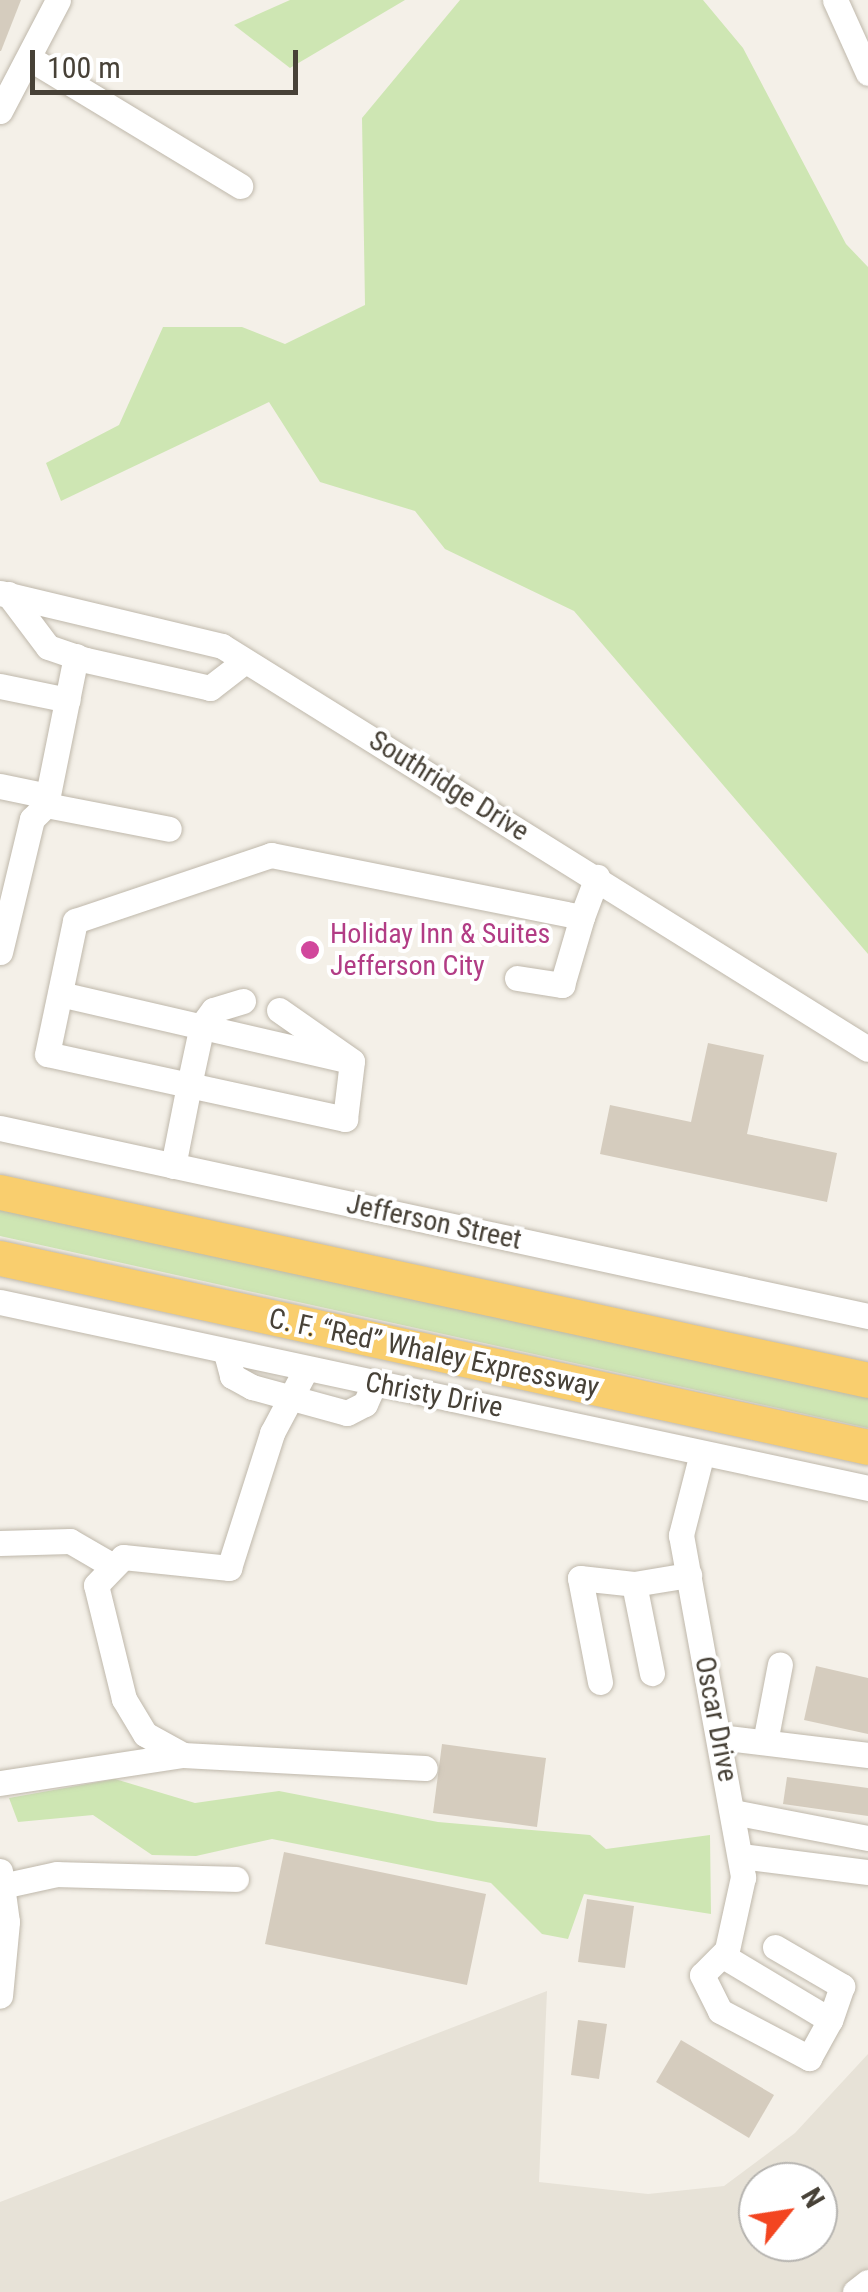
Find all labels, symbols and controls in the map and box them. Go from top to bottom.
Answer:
scale bar [35,30,302,92]
text: 100 m [47,50,121,85]
street label: Southridge Drive [363,724,535,848]
place label: Holiday Inn & Suites Jefferson City [330,917,550,983]
marker: Holiday Inn & Suites Jefferson City [299,939,321,961]
street label: Jefferson Street [343,1187,525,1257]
street label: C. F. “Red” Whaley Expressway [266,1302,602,1404]
street label: Christy Drive [362,1365,506,1425]
street label: Oscar Drive [687,1654,745,1784]
north arrow [738,2162,838,2262]
text: N [794,2182,831,2213]

